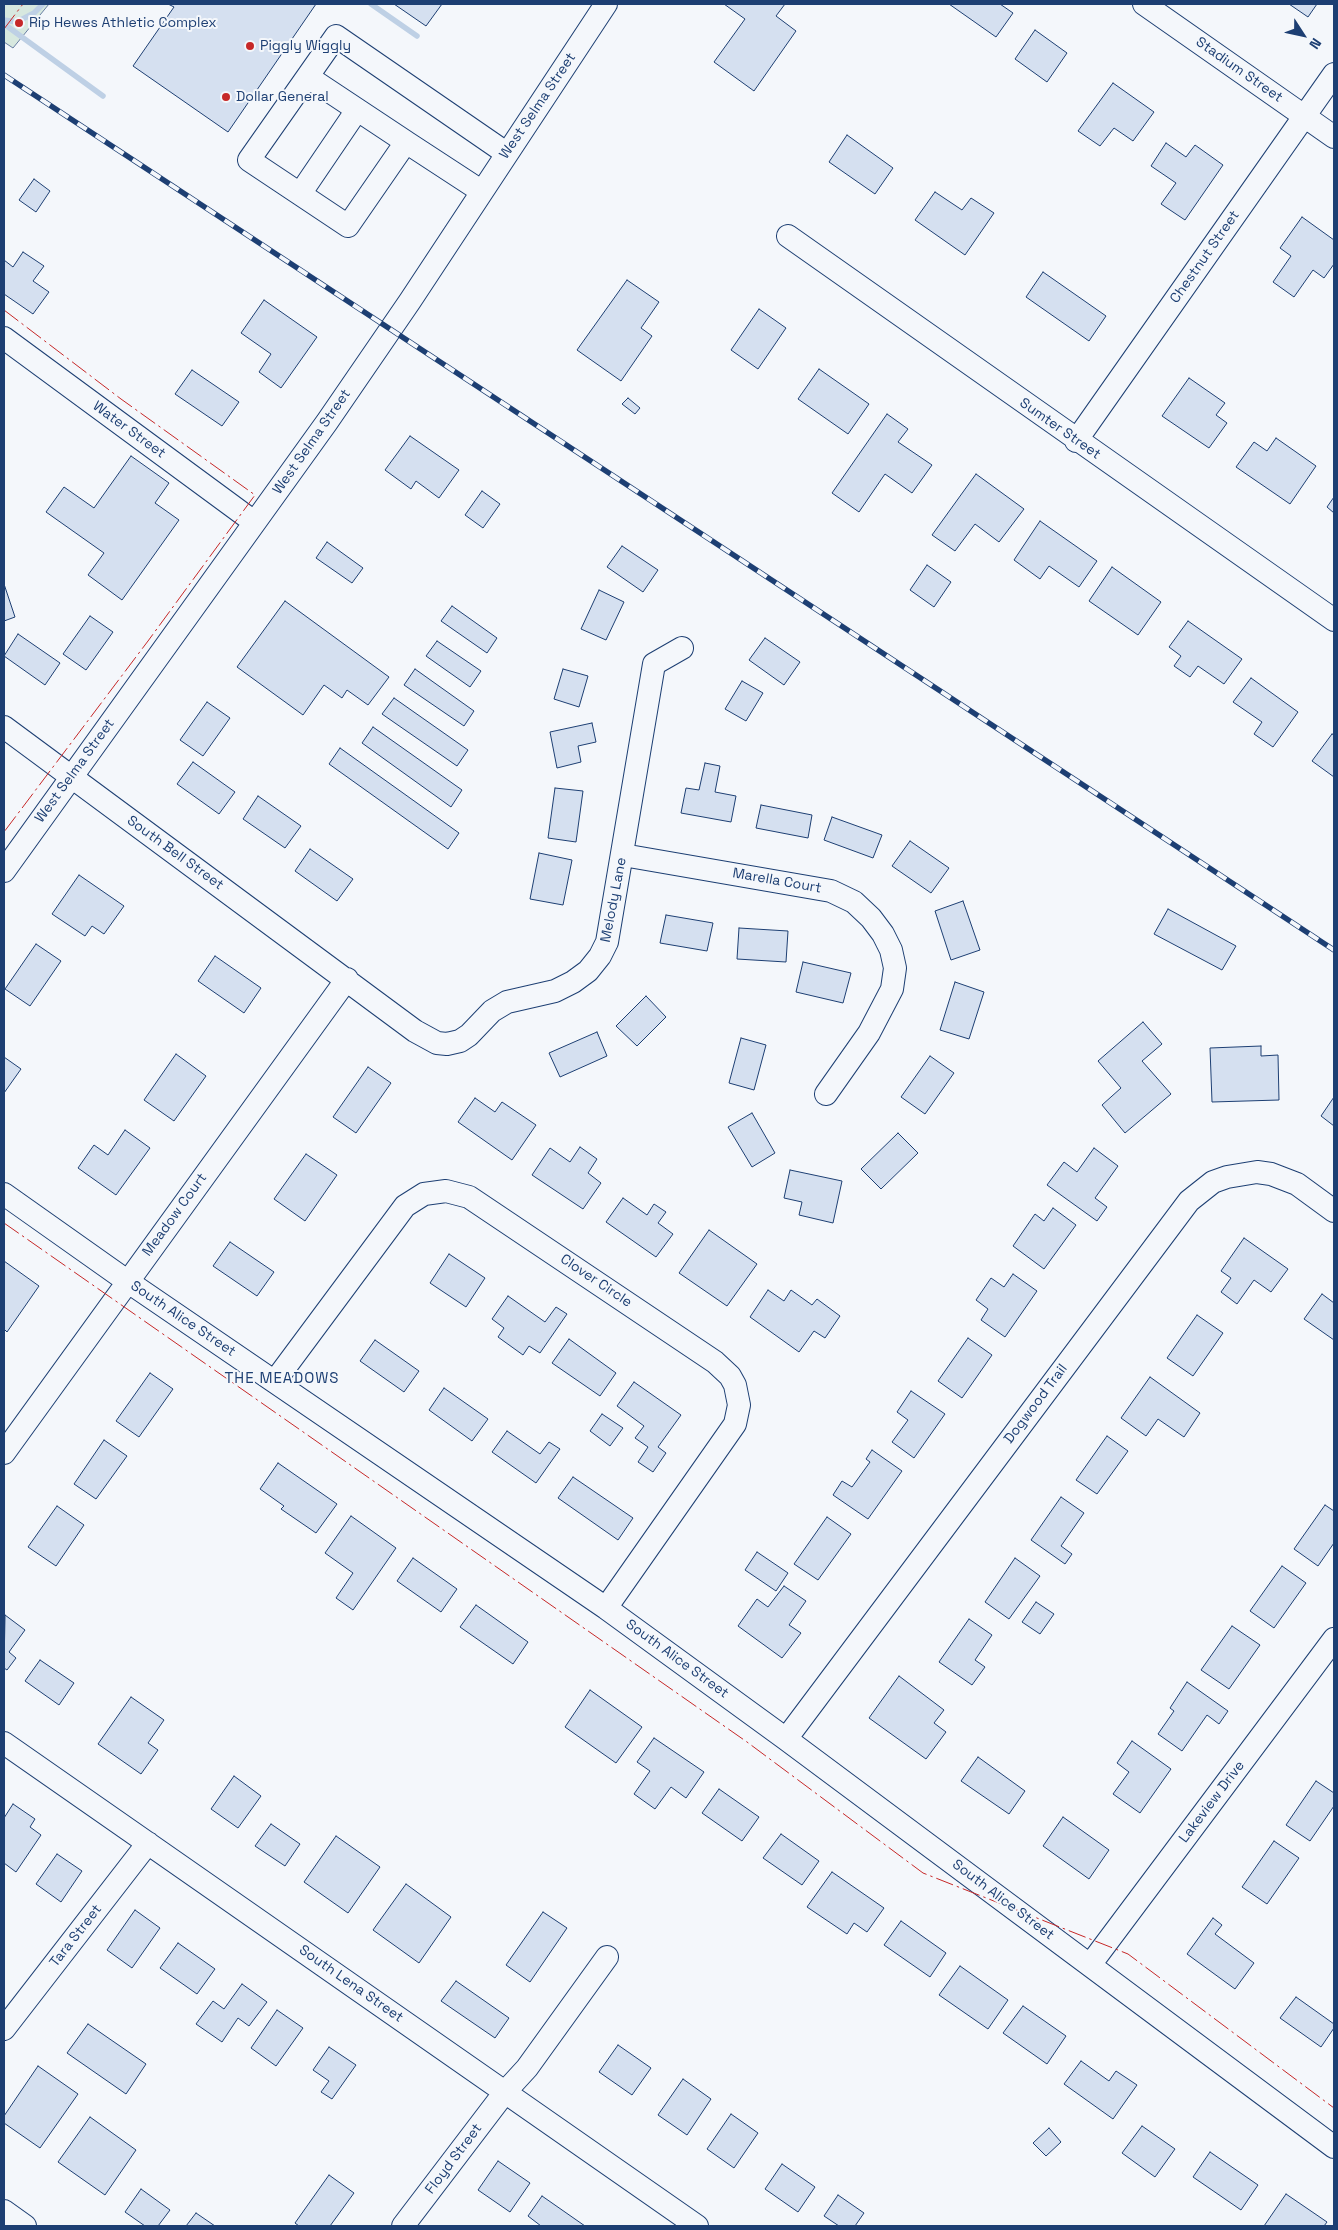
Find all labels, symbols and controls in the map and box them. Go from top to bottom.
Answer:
north arrow [1278,10,1328,60]
place label: Rip Hewes Athletic Complex [29,15,217,31]
marker: Rip Hewes Athletic Complex [13,17,25,29]
street label: Stadium Street [1192,34,1286,106]
text: N [1305,35,1325,53]
place label: Piggly Wiggly [260,38,351,54]
marker: Piggly Wiggly [244,40,256,52]
street label: West Selma Street [496,50,580,162]
place label: Dollar General [236,89,329,105]
marker: Dollar General [220,91,232,103]
street label: Chestnut Street [1167,207,1243,307]
street label: West Selma Street [269,386,355,498]
street label: Sumter Street [1016,395,1104,463]
street label: Water Street [89,398,169,462]
street label: West Selma Street [32,716,118,826]
street label: South Bell Street [123,812,227,894]
street label: Melody Lane [598,856,630,944]
street label: Marella Court [731,865,823,897]
street label: Meadow Court [139,1170,211,1260]
street label: Clover Circle [557,1251,635,1311]
street label: South Alice Street [127,1278,239,1360]
street label: Dogwood Trail [1001,1361,1071,1447]
district label: THE MEADOWS [223,1370,341,1388]
street label: South Alice Street [622,1616,732,1702]
street label: Lakeview Drive [1176,1758,1248,1846]
street label: South Alice Street [949,1856,1057,1944]
street label: Tara Street [46,1901,106,1971]
street label: South Lena Street [296,1942,406,2026]
street label: Floyd Street [422,2121,486,2197]

